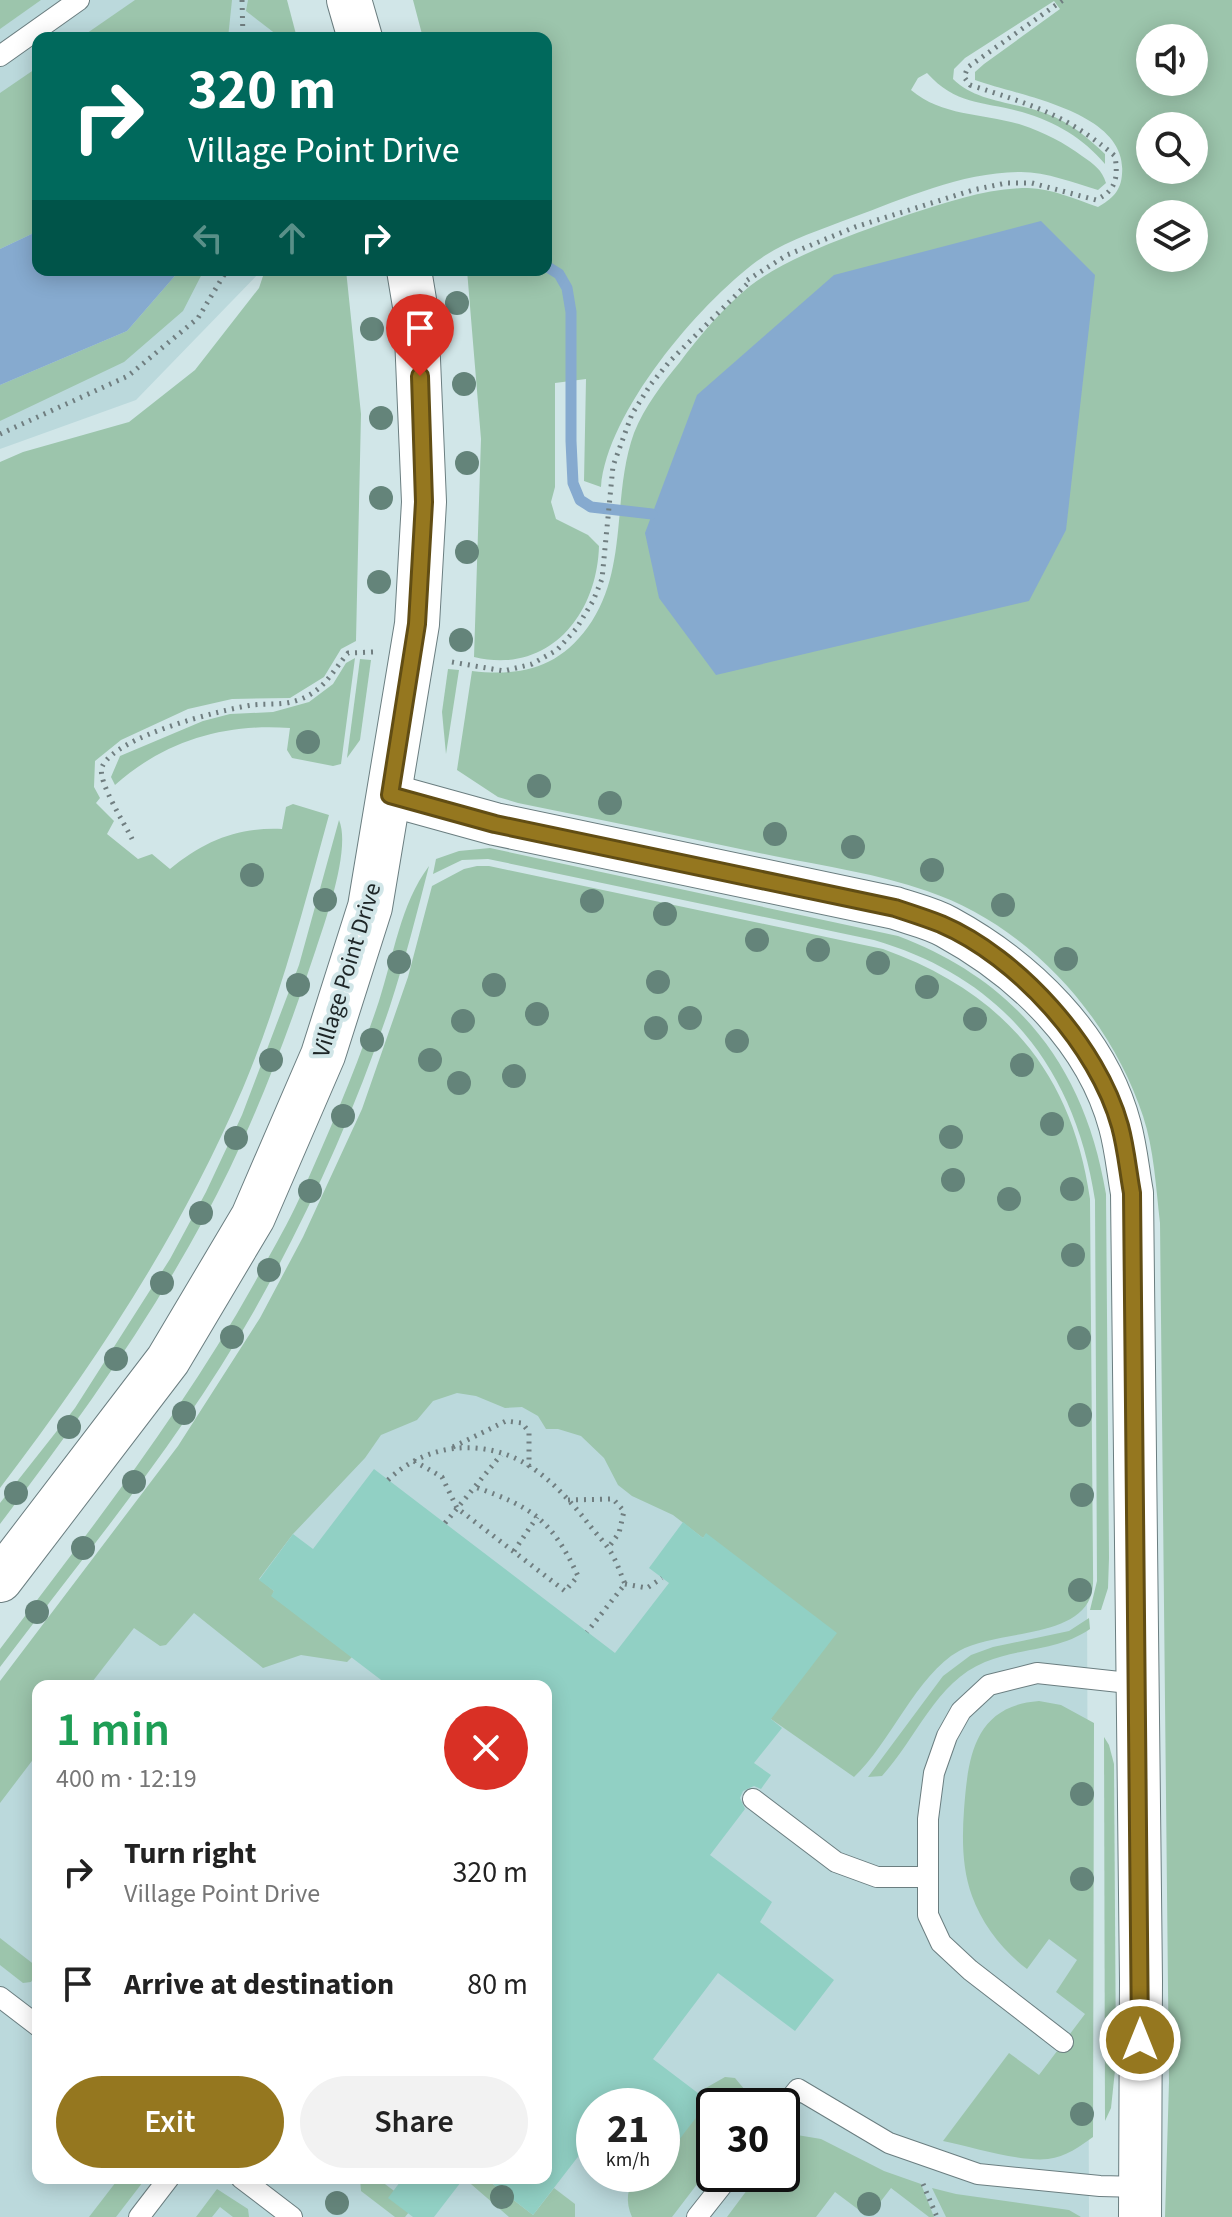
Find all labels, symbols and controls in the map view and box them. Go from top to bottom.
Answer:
map controls [1136,24,1208,272]
button: sound [1136,24,1208,96]
text: 320 m [188,51,336,130]
icon: right [56,64,160,168]
button: search [1136,112,1208,184]
text: Village Point Drive [188,125,460,176]
button: layers [1136,200,1208,272]
icon: left [186,216,230,260]
icon: ahead [270,216,314,260]
icon: right [354,216,398,260]
pin [386,294,454,376]
icon: arrive [398,306,442,350]
street label: Village Point Drive [304,878,390,1062]
text: 1 min [56,1696,170,1764]
button: close [444,1706,528,1790]
text: 400 m · 12:19 [56,1760,197,1797]
text: Turn right [124,1832,256,1875]
icon: right [56,1850,100,1894]
text: 320 m [452,1851,528,1894]
text: Village Point Drive [124,1875,320,1912]
icon: arrive [56,1962,100,2006]
text: Arrive at destination [124,1963,394,2006]
text: 80 m [467,1963,528,2006]
position arrow [1098,1998,1182,2082]
button: Exit [56,2076,284,2168]
button: Share [300,2076,528,2168]
speed limit sign: 30 [696,2088,800,2192]
text: 21 [607,2101,649,2158]
text: km/h [606,2146,650,2174]

